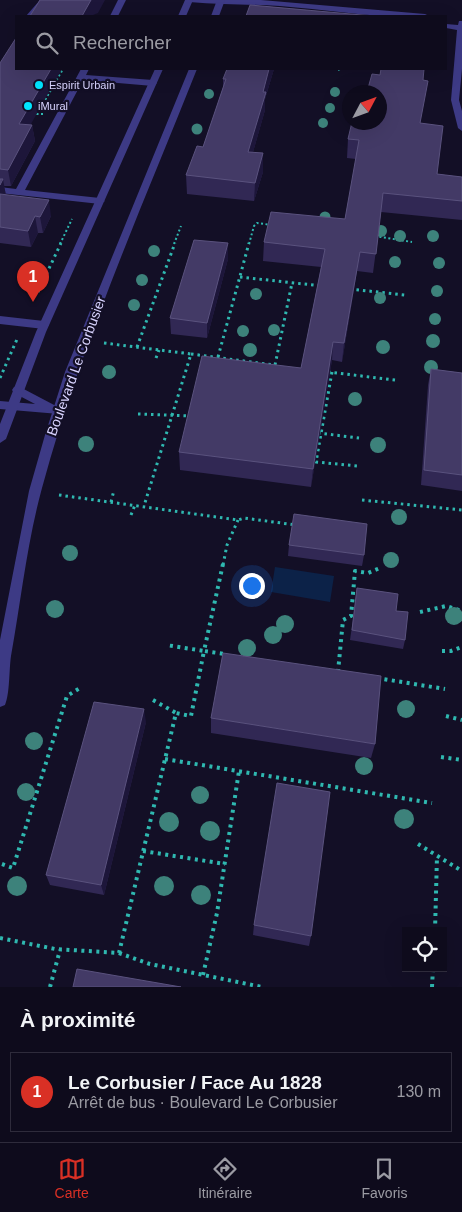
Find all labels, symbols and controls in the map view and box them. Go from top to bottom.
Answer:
search box [15,15,447,70]
icon: search [33,29,61,57]
text: Rechercher [73,32,171,53]
marker: Espirit Urbain [33,79,45,91]
place label: Espirit Urbain [49,79,115,91]
north arrow [342,85,387,130]
marker: iMural [22,100,34,112]
place label: iMural [38,100,68,112]
pin: 1 [17,261,49,302]
street label: Boulevard Le Corbusier [43,294,109,438]
your location [239,573,265,599]
map controls [402,927,447,972]
button: locate [402,927,447,972]
text: À proximité [20,1008,136,1031]
text: Le Corbusier / Face Au 1828 [68,1072,322,1093]
text: 1 [33,1083,41,1100]
text: 130 m [397,1083,441,1100]
text: Arrêt de bus · Boulevard Le Corbusier [68,1094,337,1111]
tab: Carte [55,1155,89,1201]
tab: Itinéraire [198,1155,252,1201]
tab: Favoris [362,1155,407,1201]

